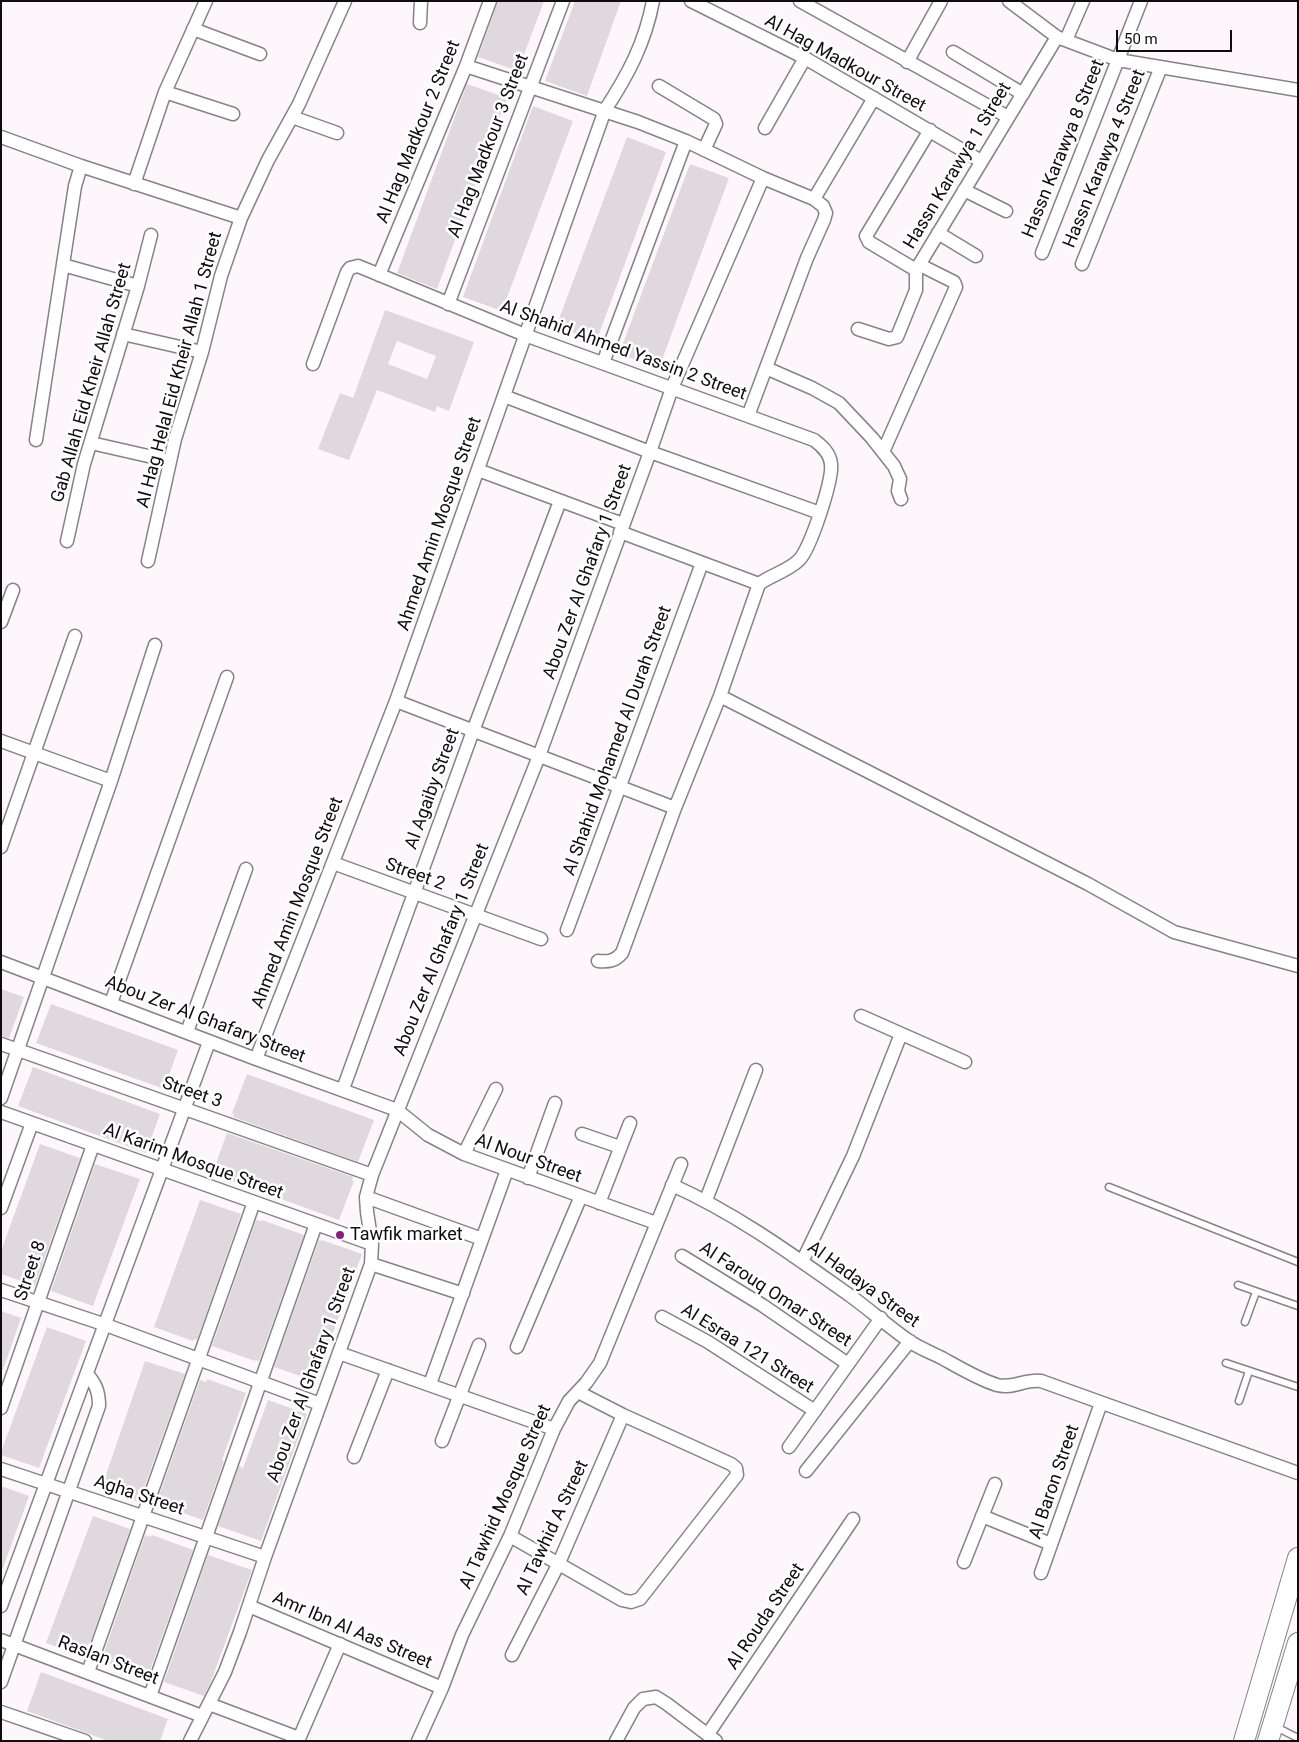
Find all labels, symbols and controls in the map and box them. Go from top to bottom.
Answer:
street label: Al Hag Madkour Street [761,11,929,117]
scale bar [1119,20,1235,52]
text: 50 m [1124,30,1158,48]
street label: Al Hag Madkour 2 Street [372,37,466,227]
street label: Al Hag Madkour 3 Street [444,51,534,241]
street label: Hassn Karawya 8 Street [1018,57,1110,241]
street label: Hassn Karawya 4 Street [1059,67,1151,251]
street label: Hassn Karawya 1 Street [900,79,1016,253]
street label: Al Hag Helal Eid Kheir Allah 1 Street [133,230,227,510]
street label: Gab Allah Eid Kheir Allah Street [47,261,137,505]
street label: Al Shahid Ahmed Yassin 2 Street [497,296,749,406]
street label: Ahmed Amin Mosque Street [393,414,487,634]
street label: Abou Zer Al Ghafary 1 Street [539,462,637,682]
street label: Al Shahid Mohamed Al Durah Street [559,603,677,879]
street label: Al Agaiby Street [401,726,465,852]
street label: Ahmed Amin Mosque Street [248,794,348,1012]
street label: Abou Zer Al Ghafary 1 Street [389,841,495,1059]
street label: Street 2 [382,854,448,896]
street label: Abou Zer Al Ghafary Street [102,972,308,1068]
street label: Street 3 [159,1073,225,1113]
street label: Al Karim Mosque Street [100,1119,286,1205]
street label: Al Nour Street [472,1130,584,1188]
place label: Tawfik market [350,1224,463,1246]
marker: Tawfik market [334,1229,346,1241]
street label: Al Hadaya Street [803,1237,923,1333]
street label: Street 8 [11,1238,51,1304]
street label: Al Farouq Omar Street [695,1238,855,1352]
street label: Abou Zer Al Ghafary 1 Street [263,1265,361,1485]
street label: Al Esraa 121 Street [677,1300,817,1398]
street label: Al Tawhid Mosque Street [456,1401,556,1593]
street label: Al Baron Street [1025,1422,1085,1542]
street label: Al Tawhid A Street [512,1457,594,1599]
street label: Agha Street [91,1471,187,1521]
street label: Al Rouda Street [722,1560,810,1674]
street label: Amr Ibn Al Aas Street [269,1588,435,1674]
street label: Raslan Street [55,1632,161,1690]

